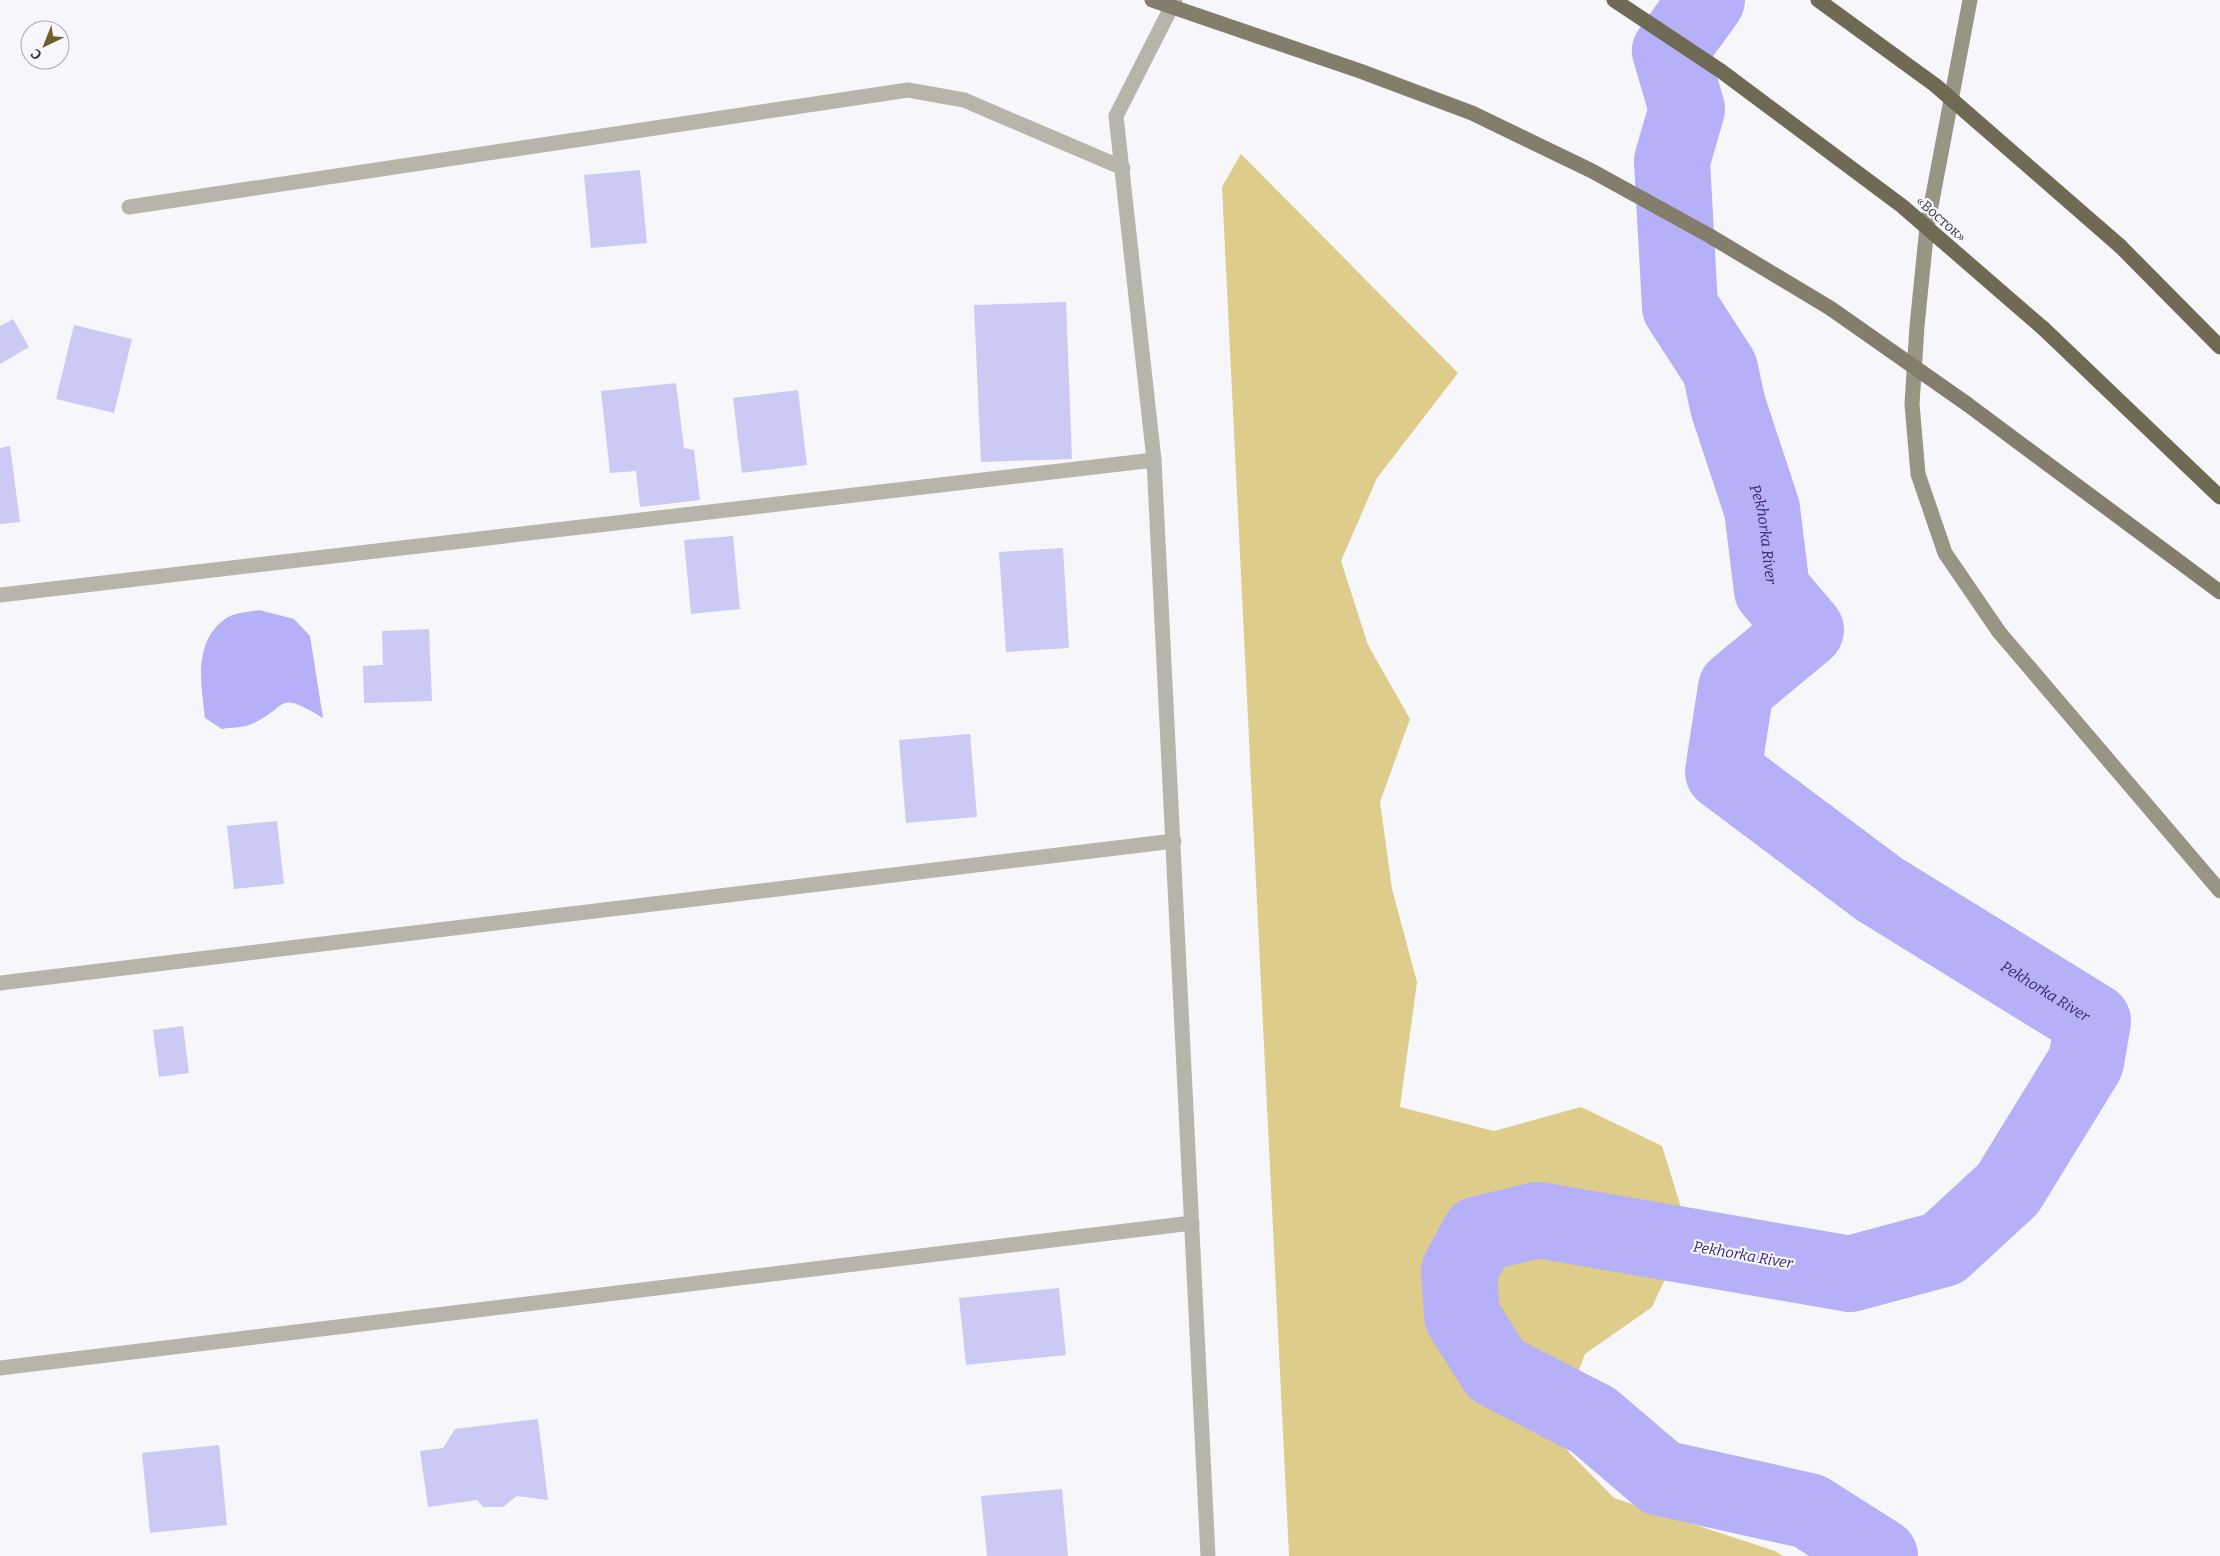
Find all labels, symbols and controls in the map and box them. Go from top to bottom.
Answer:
north arrow [20,20,70,70]
text: С [27,45,46,63]
street label: «Восток» [1912,193,1970,245]
water label: Pekhorka River [1746,482,1780,586]
water label: Pekhorka River [1997,957,2093,1026]
water label: Pekhorka River [1692,1237,1795,1273]

